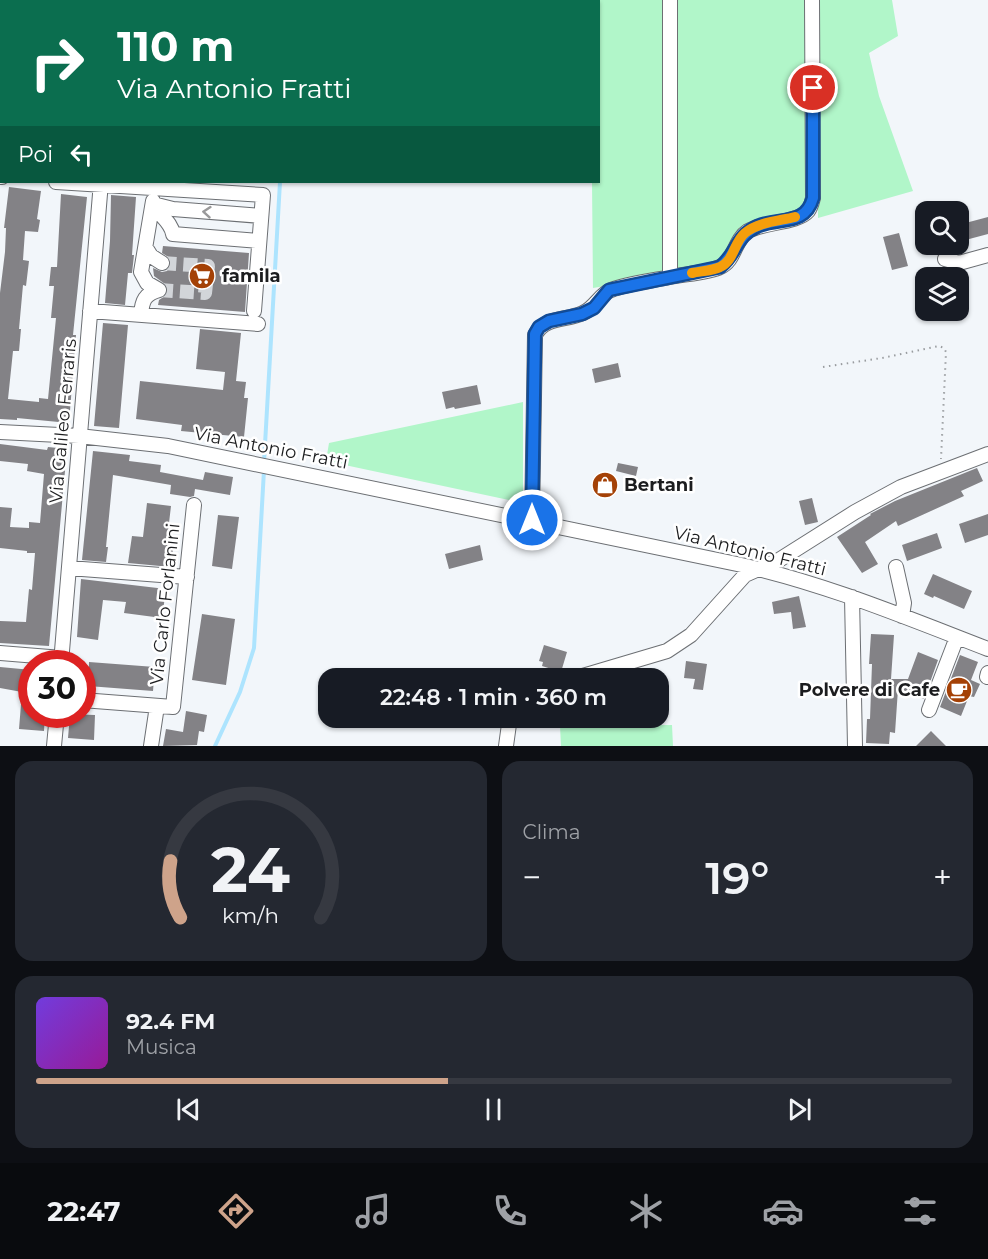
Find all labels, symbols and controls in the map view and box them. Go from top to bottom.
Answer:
text: 110 m [117,20,234,72]
icon: right [18,24,96,102]
pin [787,62,838,113]
icon: arrive [796,71,829,104]
text: Via Antonio Fratti [117,72,351,105]
icon: left [65,138,98,171]
text: Poi [18,141,53,168]
map controls [915,201,969,321]
button: search [915,201,969,255]
one-way arrow [202,205,211,218]
supermarket icon: famila [187,261,217,291]
place label: famila [222,265,281,287]
button: layers [915,267,969,321]
street label: Via Galileo Ferraris [45,338,81,504]
street label: Via Antonio Fratti [192,422,350,474]
shop icon: Bertani [590,470,620,500]
place label: Bertani [624,474,694,496]
position arrow [500,488,564,552]
street label: Via Antonio Fratti [672,521,828,581]
street label: Via Carlo Forlanini [146,522,184,686]
speed limit sign: 30 [18,650,96,728]
cafe icon: Polvere di Cafe [944,675,974,705]
place label: Polvere di Cafe [799,679,940,701]
text: 22:48 · 1 min · 360 m [380,684,607,711]
text: Clima [523,820,580,844]
text: 24 [211,832,290,908]
text: 19° [705,850,769,905]
text: − [523,857,541,897]
text: + [933,857,952,897]
text: km/h [222,902,279,928]
text: 92.4 FM [126,1008,215,1035]
text: Musica [126,1035,197,1059]
icon: previous [172,1093,205,1126]
icon: pause [477,1093,510,1126]
icon: next [783,1093,816,1126]
icon: directions [215,1190,257,1232]
icon: music [352,1190,394,1232]
icon: phone [489,1190,531,1232]
icon: climate [625,1190,667,1232]
icon: car [762,1190,804,1232]
icon: filters [899,1190,941,1232]
text: 22:47 [47,1195,121,1228]

